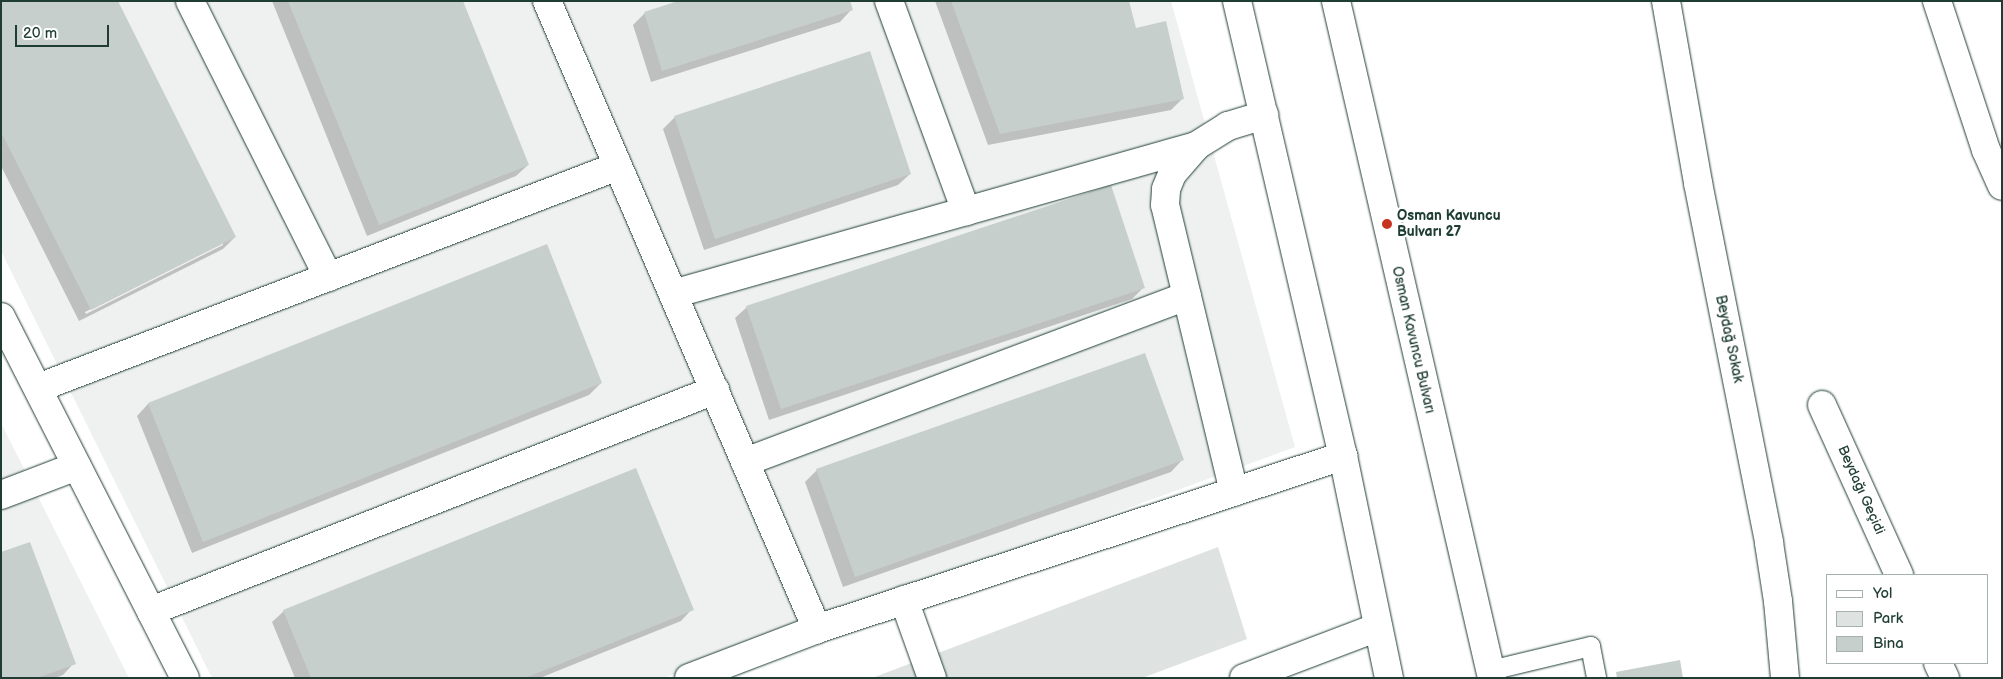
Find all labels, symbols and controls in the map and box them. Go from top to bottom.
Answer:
scale bar [18,15,111,47]
text: 20 m [23,24,57,43]
place label: Osman Kavuncu Bulvarı 27 [1397,208,1501,240]
marker: Osman Kavuncu Bulvarı 27 [1381,218,1393,230]
street label: Osman Kavuncu Bulvarı [1388,265,1438,415]
street label: Beydağ Sokak [1711,294,1747,384]
street label: Beydağı Geçidi [1834,443,1888,537]
legend [1826,574,1988,664]
text: Yol [1873,584,1892,603]
text: Park [1873,609,1903,628]
text: Bina [1873,634,1904,653]

